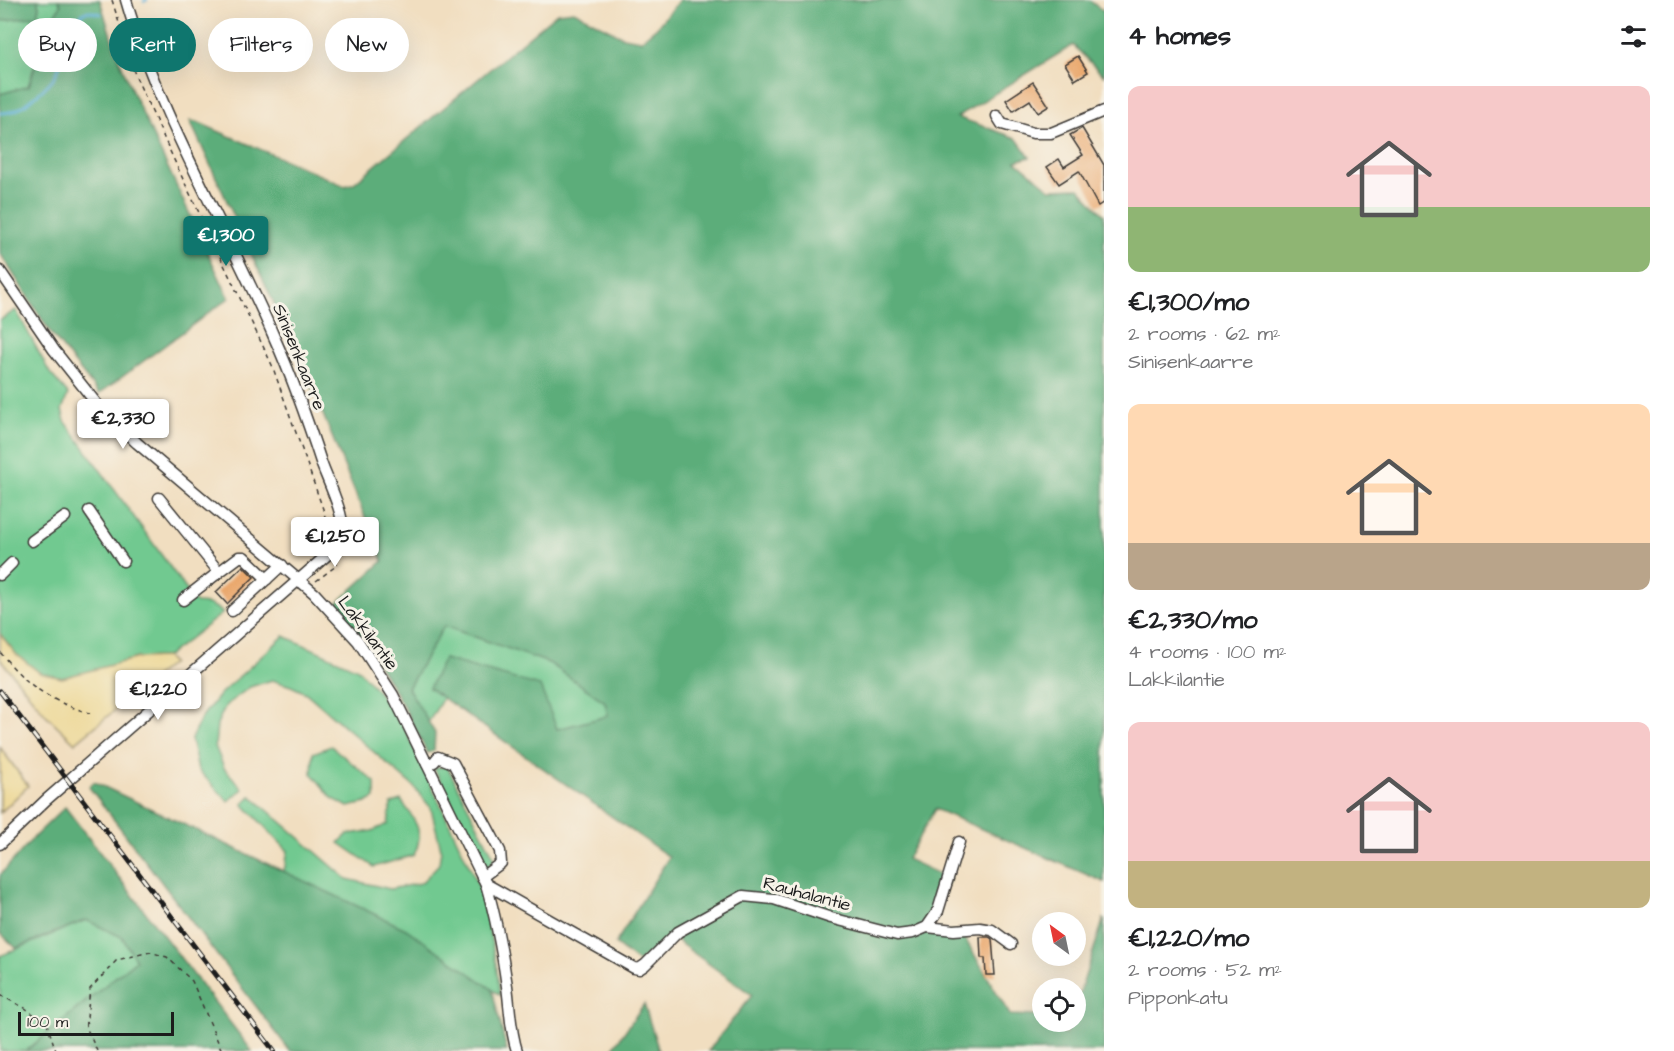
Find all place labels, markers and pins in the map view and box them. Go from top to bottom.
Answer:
pin: €1,300 [177,216,275,267]
pin: €2,330 [74,399,172,450]
pin: €1,250 [286,517,384,568]
pin: €1,220 [109,670,207,721]

